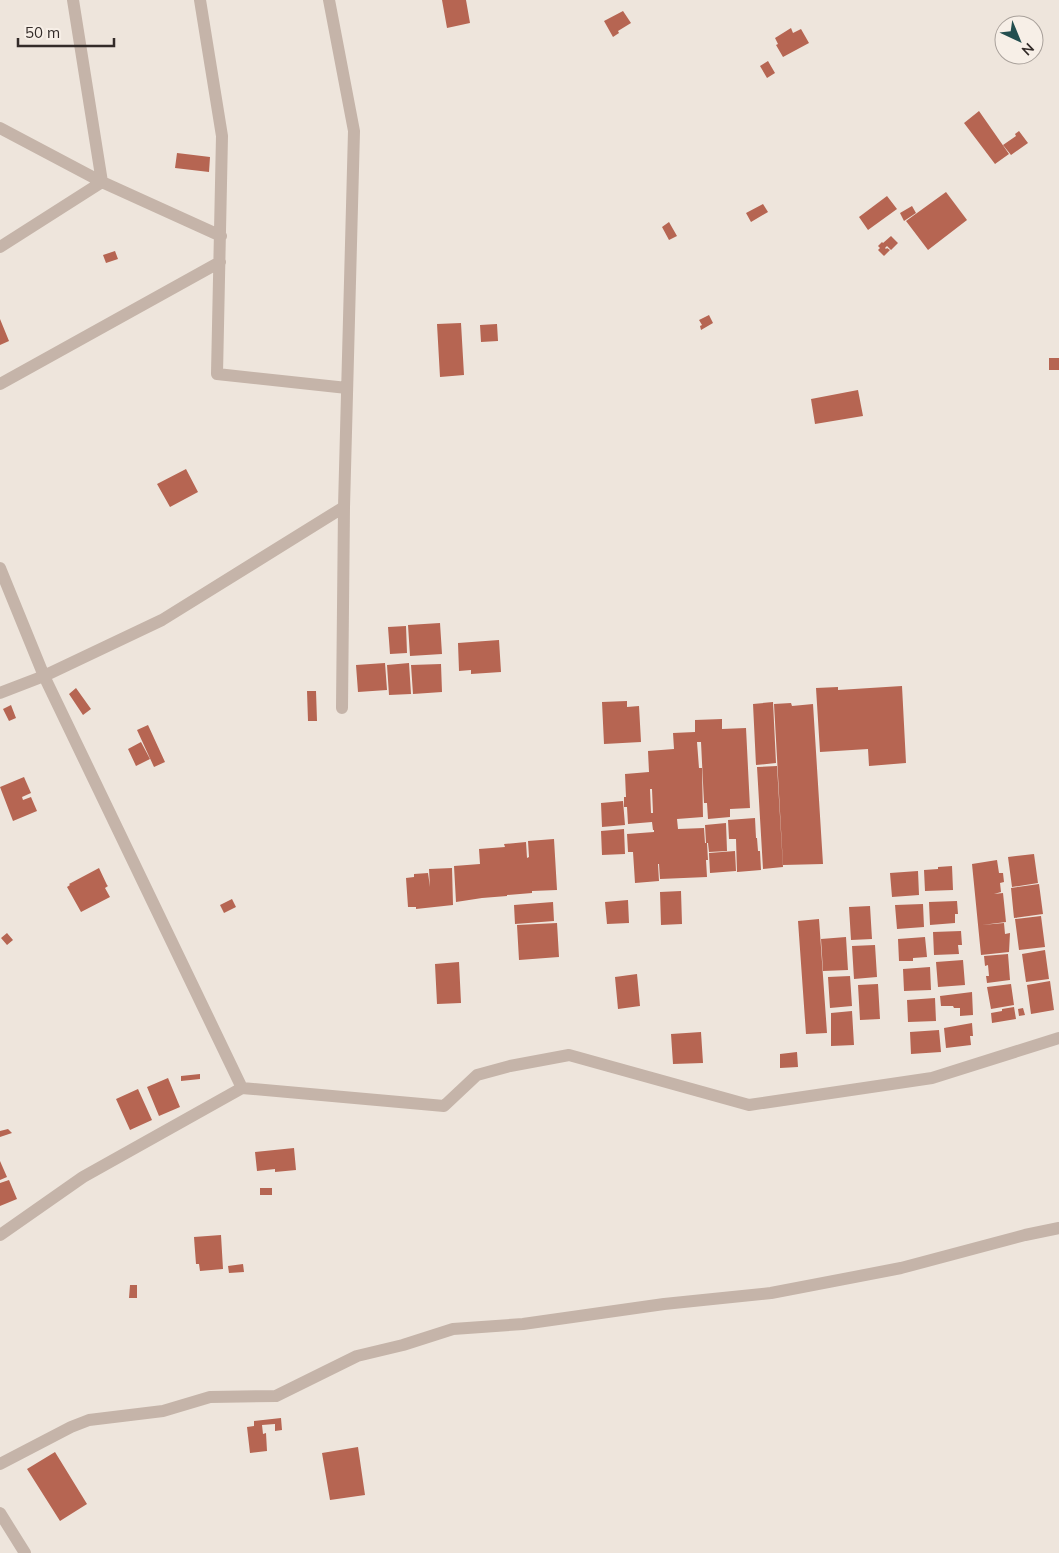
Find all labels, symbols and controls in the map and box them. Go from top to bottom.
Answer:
scale bar [18,15,114,47]
north arrow [994,15,1044,65]
text: 50 m [25,23,60,42]
text: N [1018,39,1038,59]

